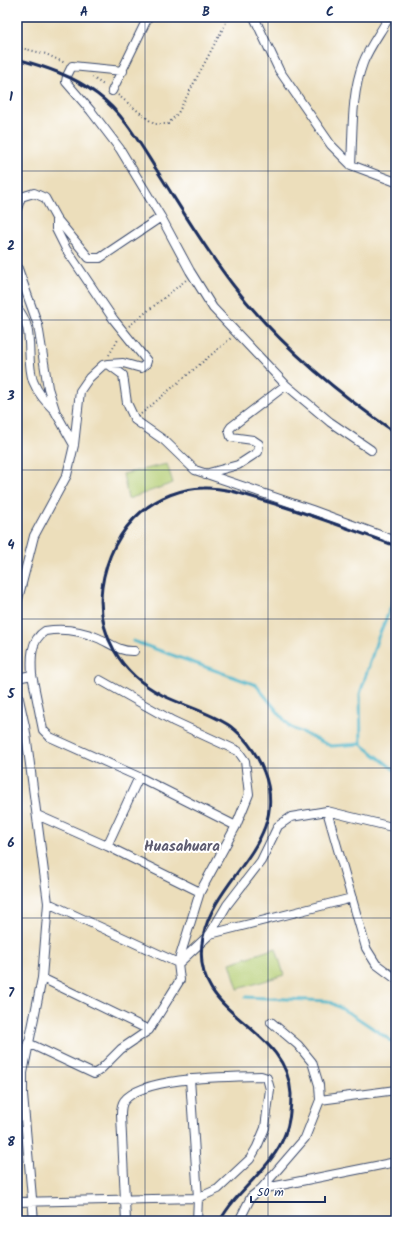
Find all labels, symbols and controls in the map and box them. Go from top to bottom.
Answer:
text: A [80,2,88,23]
text: B [202,2,210,23]
text: C [326,2,334,23]
text: 1 [9,87,13,108]
text: 2 [7,236,15,257]
text: 3 [6,386,15,407]
text: 4 [7,535,15,556]
text: 5 [7,684,16,705]
text: 6 [7,833,15,854]
district label: Huasahuara [144,835,220,859]
text: 7 [8,983,15,1004]
text: 8 [7,1132,15,1153]
scale bar [251,1178,325,1204]
text: 50 m [257,1183,284,1202]

